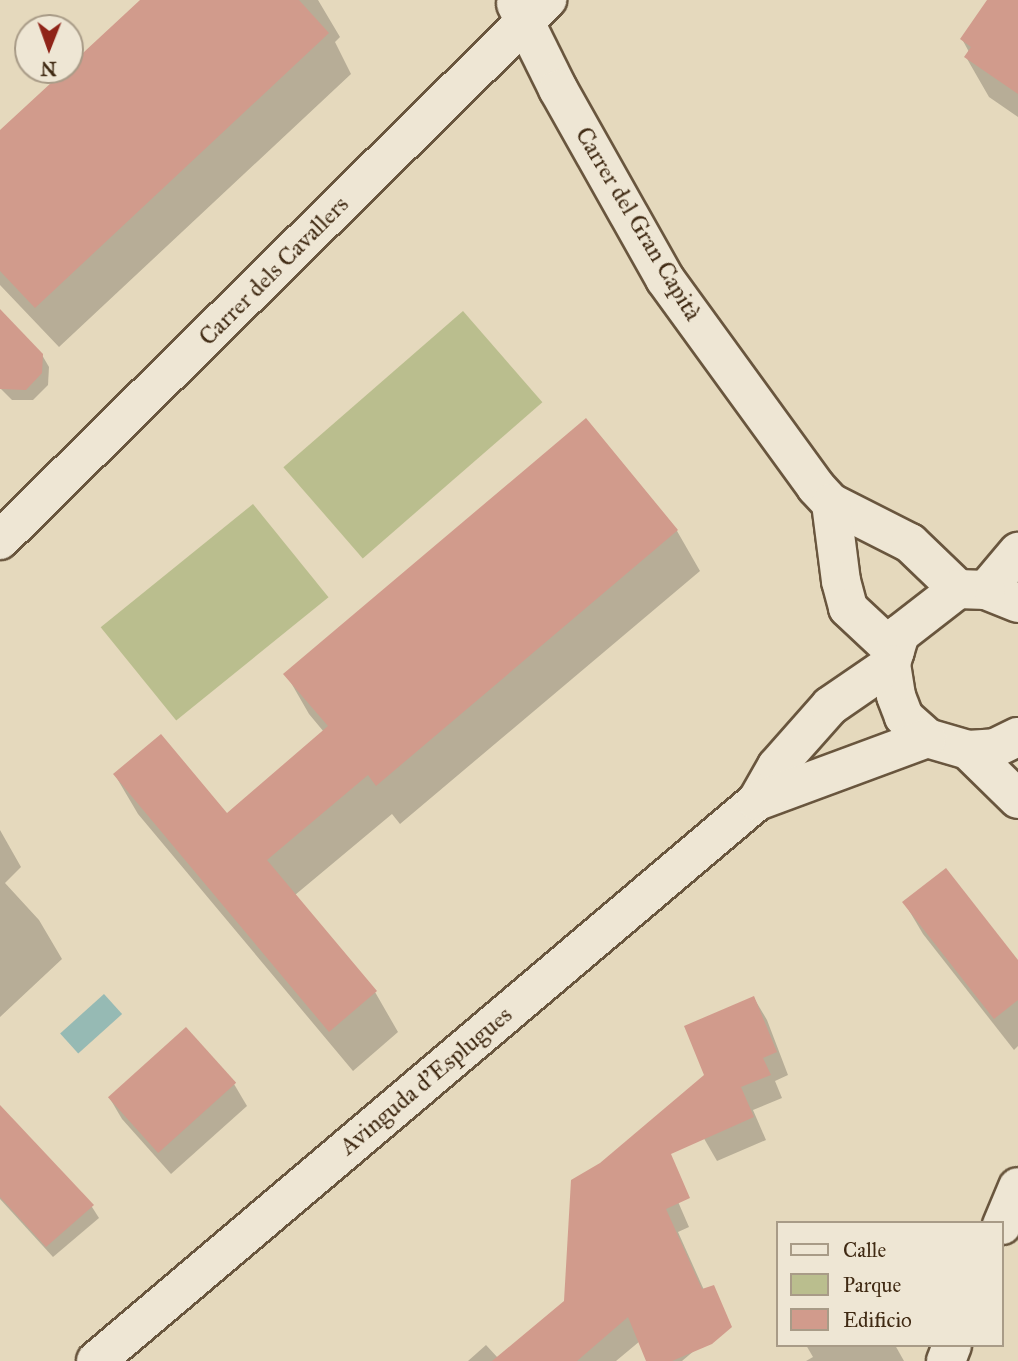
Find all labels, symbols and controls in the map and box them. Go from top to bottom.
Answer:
north arrow [14,14,84,84]
text: N [40,57,57,80]
street label: Carrer del Gran Capità [569,122,707,326]
street label: Carrer dels Cavallers [193,190,355,352]
street label: Avinguda d'Esplugues [334,1001,518,1161]
legend [776,1221,1004,1347]
text: Calle [843,1237,886,1263]
text: Parque [843,1272,901,1298]
text: Edificio [843,1307,912,1333]

